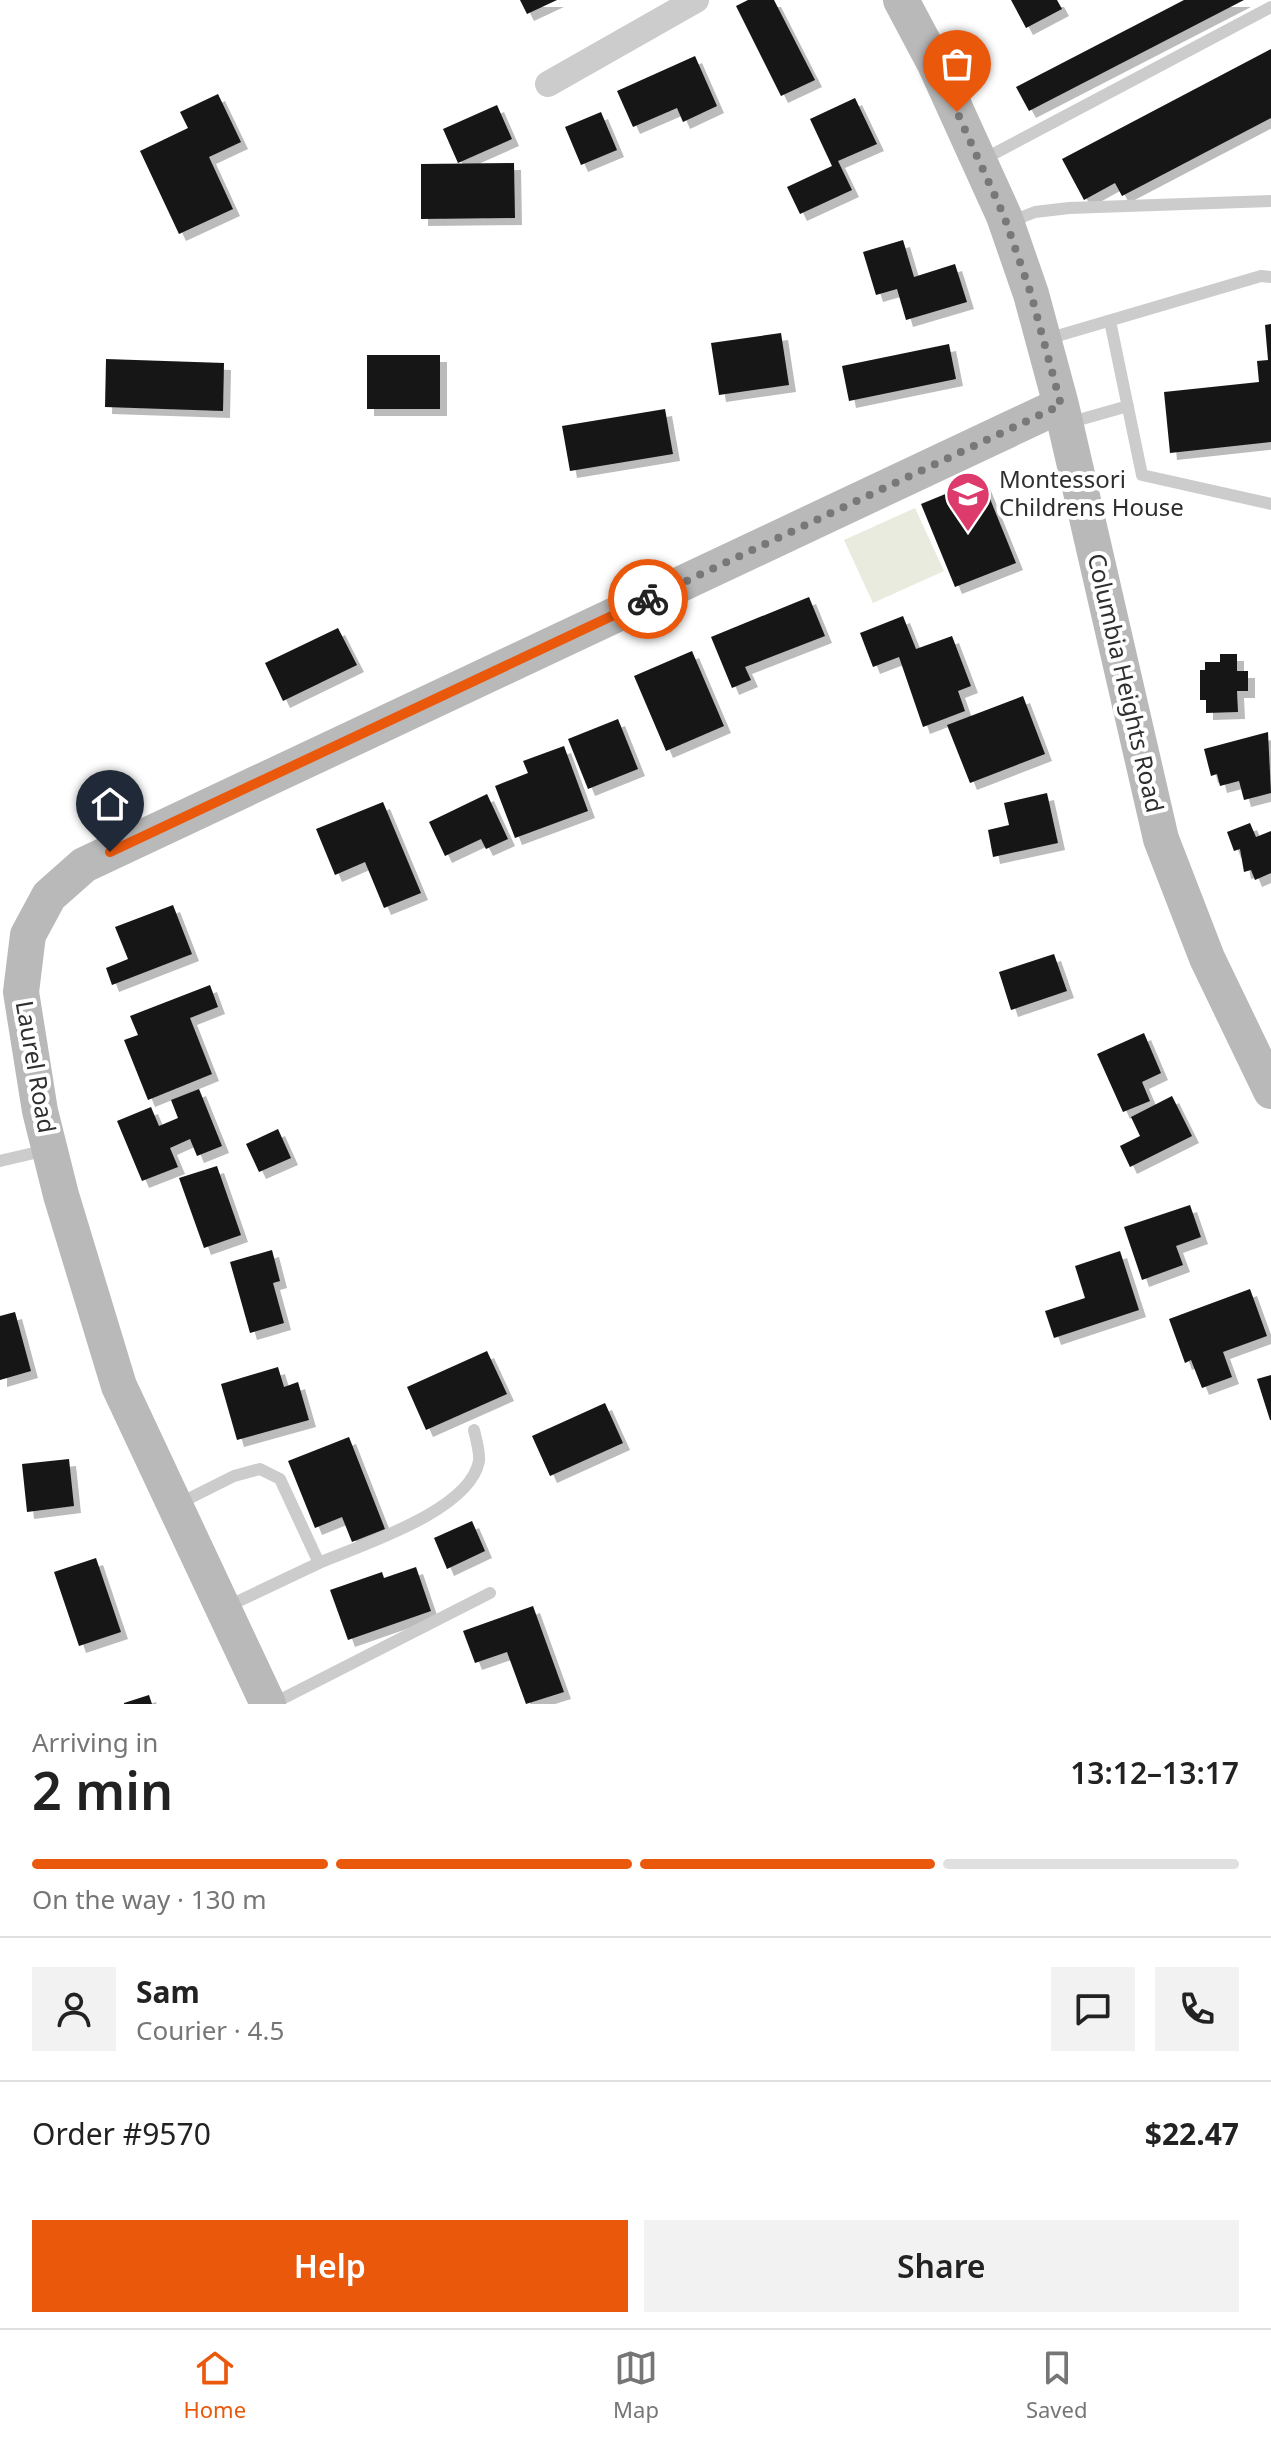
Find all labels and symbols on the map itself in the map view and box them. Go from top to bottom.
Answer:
pin [923,30,991,112]
place label: Montessori Childrens House [999,462,1184,523]
school or university icon: Montessori Childrens House [944,470,992,533]
street label: Columbia Heights Road [1081,550,1172,815]
courier [608,559,688,639]
pin [76,770,144,852]
street label: Laurel Road [9,998,64,1136]

